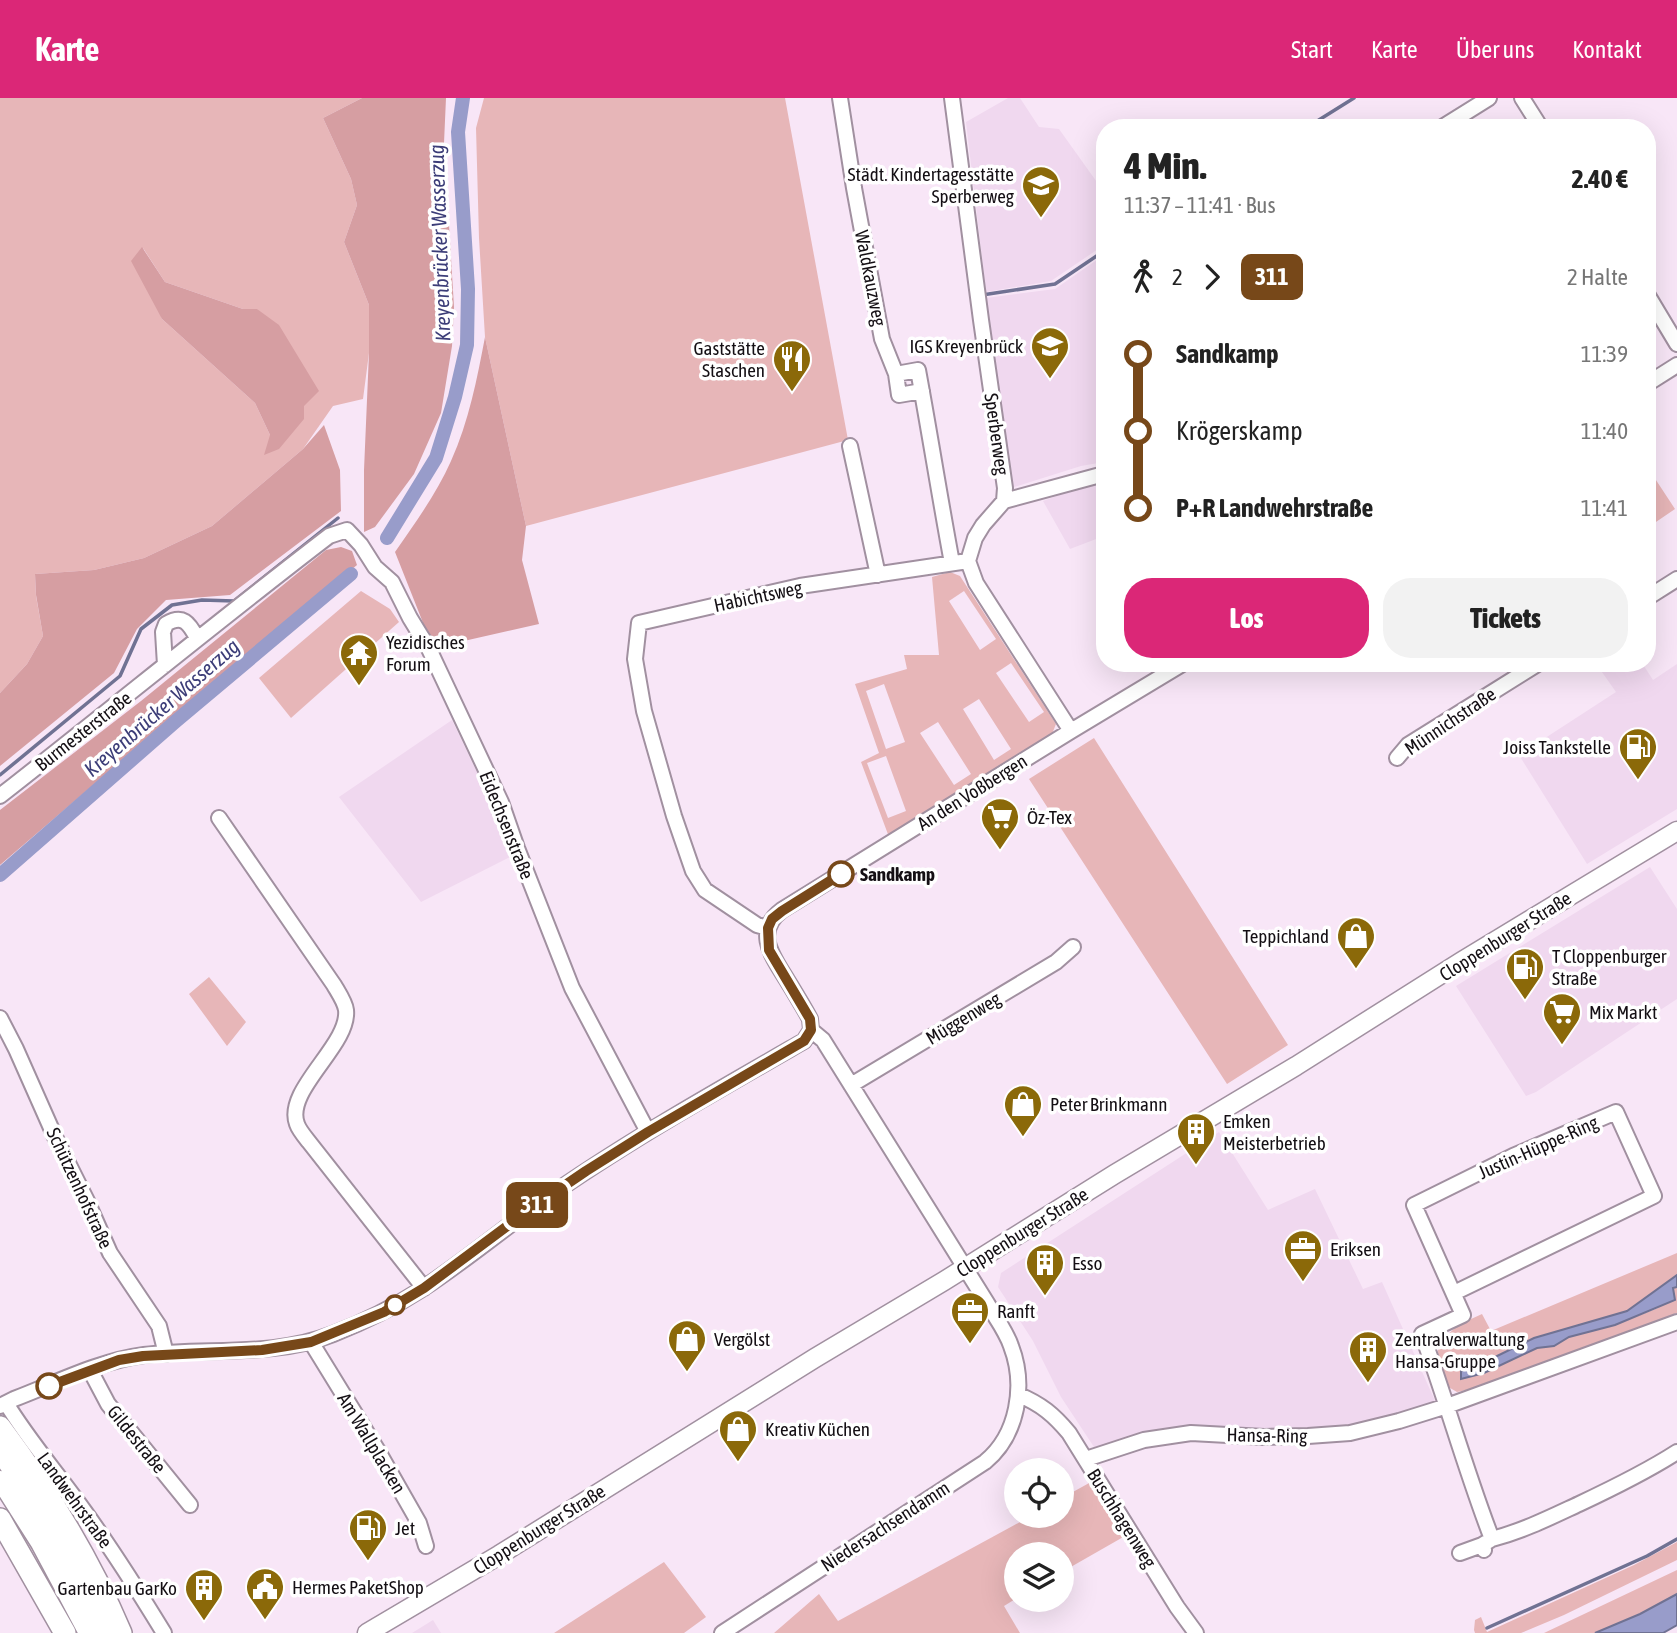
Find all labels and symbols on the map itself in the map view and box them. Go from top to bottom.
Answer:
water label: Kreyenbrücker Wasserzug [424,144,454,342]
place label: Städt. Kindertagesstätte Sperberweg [847,163,1015,207]
school or university icon: Städt. Kindertagesstätte Sperberweg [1020,164,1062,219]
street label: Waldkauzweg [851,228,891,329]
school or university icon: IGS Kreyenbrück [1029,325,1071,380]
place label: IGS Kreyenbrück [909,335,1024,357]
place label: Gaststätte Staschen [694,337,765,381]
restaurant icon: Gaststätte Staschen [771,338,813,393]
street label: Sperberweg [980,392,1014,477]
street label: Habichtsweg [712,576,805,616]
place label: Yezidisches Forum [386,631,465,675]
temple icon: Yezidisches Forum [338,632,380,687]
water label: Kreyenbrücker Wasserzug [79,633,244,781]
street label: Münnichstraße [1400,683,1500,759]
street label: Burmesterstraße [30,687,136,775]
fuel station icon: Joiss Tankstelle [1617,726,1659,781]
place label: Joiss Tankstelle [1503,736,1611,758]
street label: An den Voßbergen [913,749,1031,835]
street label: Eidechsenstraße [475,768,539,882]
supermarket icon: Öz-Tex [979,796,1021,851]
place label: Öz-Tex [1027,806,1072,828]
marker: Sandkamp [828,861,854,887]
place label: Sandkamp [860,863,935,885]
street label: Cloppenburger Straße [1435,887,1575,985]
shop icon: Teppichland [1335,915,1377,970]
place label: Teppichland [1242,925,1329,947]
place label: T Cloppenburger Straße [1552,945,1667,989]
fuel station icon: T Cloppenburger Straße [1504,946,1546,1001]
street label: Müggenweg [922,987,1005,1049]
supermarket icon: Mix Markt [1541,991,1583,1046]
place label: Mix Markt [1589,1001,1657,1023]
shop icon: Peter Brinkmann [1002,1083,1044,1138]
place label: Peter Brinkmann [1050,1093,1167,1115]
place label: Emken Meisterbetrieb [1223,1110,1326,1154]
street label: Justin-Hüppe-Ring [1475,1110,1602,1183]
building icon: Emken Meisterbetrieb [1175,1111,1217,1166]
street label: Schützenhofstraße [42,1124,118,1252]
line badge: 311 [497,1182,577,1228]
street label: Cloppenburger Straße [952,1183,1092,1281]
office icon: Eriksen [1282,1228,1324,1283]
place label: Eriksen [1330,1238,1381,1260]
building icon: Esso [1024,1242,1066,1297]
place label: Esso [1072,1252,1103,1274]
office icon: Ranft [949,1290,991,1345]
unlabelled marker [385,1295,405,1315]
place label: Ranft [997,1300,1035,1322]
shop icon: Vergölst [666,1318,708,1373]
place label: Vergölst [714,1328,770,1350]
place label: Zentralverwaltung Hansa-Gruppe [1395,1328,1526,1372]
building icon: Zentralverwaltung Hansa-Gruppe [1347,1329,1389,1384]
unlabelled marker [36,1373,62,1399]
street label: Am Wallplacken [333,1389,411,1497]
street label: Gildestraße [103,1401,171,1477]
shop icon: Kreativ Küchen [717,1408,759,1463]
place label: Kreativ Küchen [765,1418,870,1440]
street label: Hansa-Ring [1226,1423,1308,1447]
street label: Landwehrstraße [33,1448,117,1552]
street label: Buschhagenweg [1083,1464,1162,1572]
street label: Niedersachsendamm [817,1476,953,1576]
street label: Cloppenburger Straße [469,1480,609,1578]
fuel station icon: Jet [347,1507,389,1562]
place label: Jet [395,1517,415,1539]
public building icon: Hermes PaketShop [244,1566,286,1621]
building icon: Gartenbau GarKo [183,1567,225,1622]
place label: Hermes PaketShop [292,1576,424,1598]
place label: Gartenbau GarKo [58,1577,177,1599]

